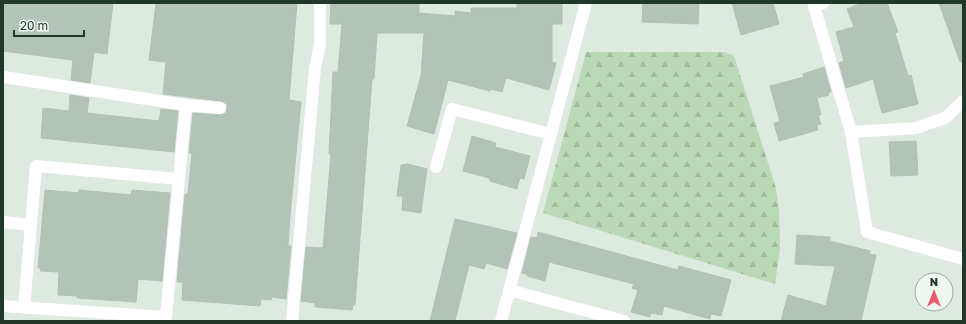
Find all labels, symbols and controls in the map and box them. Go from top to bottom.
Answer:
scale bar [14,12,84,38]
text: 20 m [20,18,48,33]
north arrow [914,272,954,312]
text: N [930,275,938,288]

